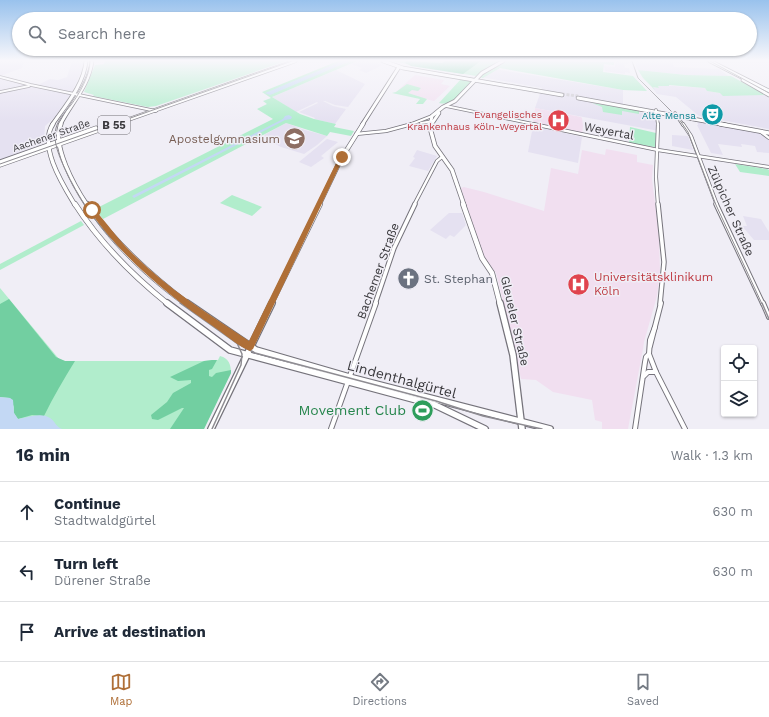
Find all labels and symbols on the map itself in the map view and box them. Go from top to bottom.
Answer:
theatre icon: Alte Mensa [699,102,725,128]
hospital icon: Evangelisches Krankenhaus Köln-Weyertal [545,107,571,133]
place label: Evangelisches Krankenhaus Köln-Weyertal [407,109,542,132]
place label: Alte Mensa [642,110,696,121]
road number: B 55 [98,116,130,134]
street label: Aachener Straße [11,117,92,154]
street label: Weyertal [583,119,636,143]
school or university icon: Apostelgymnasium [282,126,308,152]
place label: Apostelgymnasium [169,132,280,146]
route end [333,148,351,166]
street label: Zülpicher Straße [705,164,757,258]
route start [83,201,101,219]
street label: Bachemer Straße [354,221,402,321]
church icon: St. Stephan [395,266,421,292]
place label: Universitätsklinikum Köln [594,270,713,298]
hospital icon: Universitätsklinikum Köln [566,271,592,297]
place label: St. Stephan [424,272,493,286]
street label: Gleueler Straße [498,275,532,367]
street label: Lindenthalgürtel [346,357,459,401]
sports icon: Movement Club [409,397,435,423]
place label: Movement Club [298,402,406,418]

